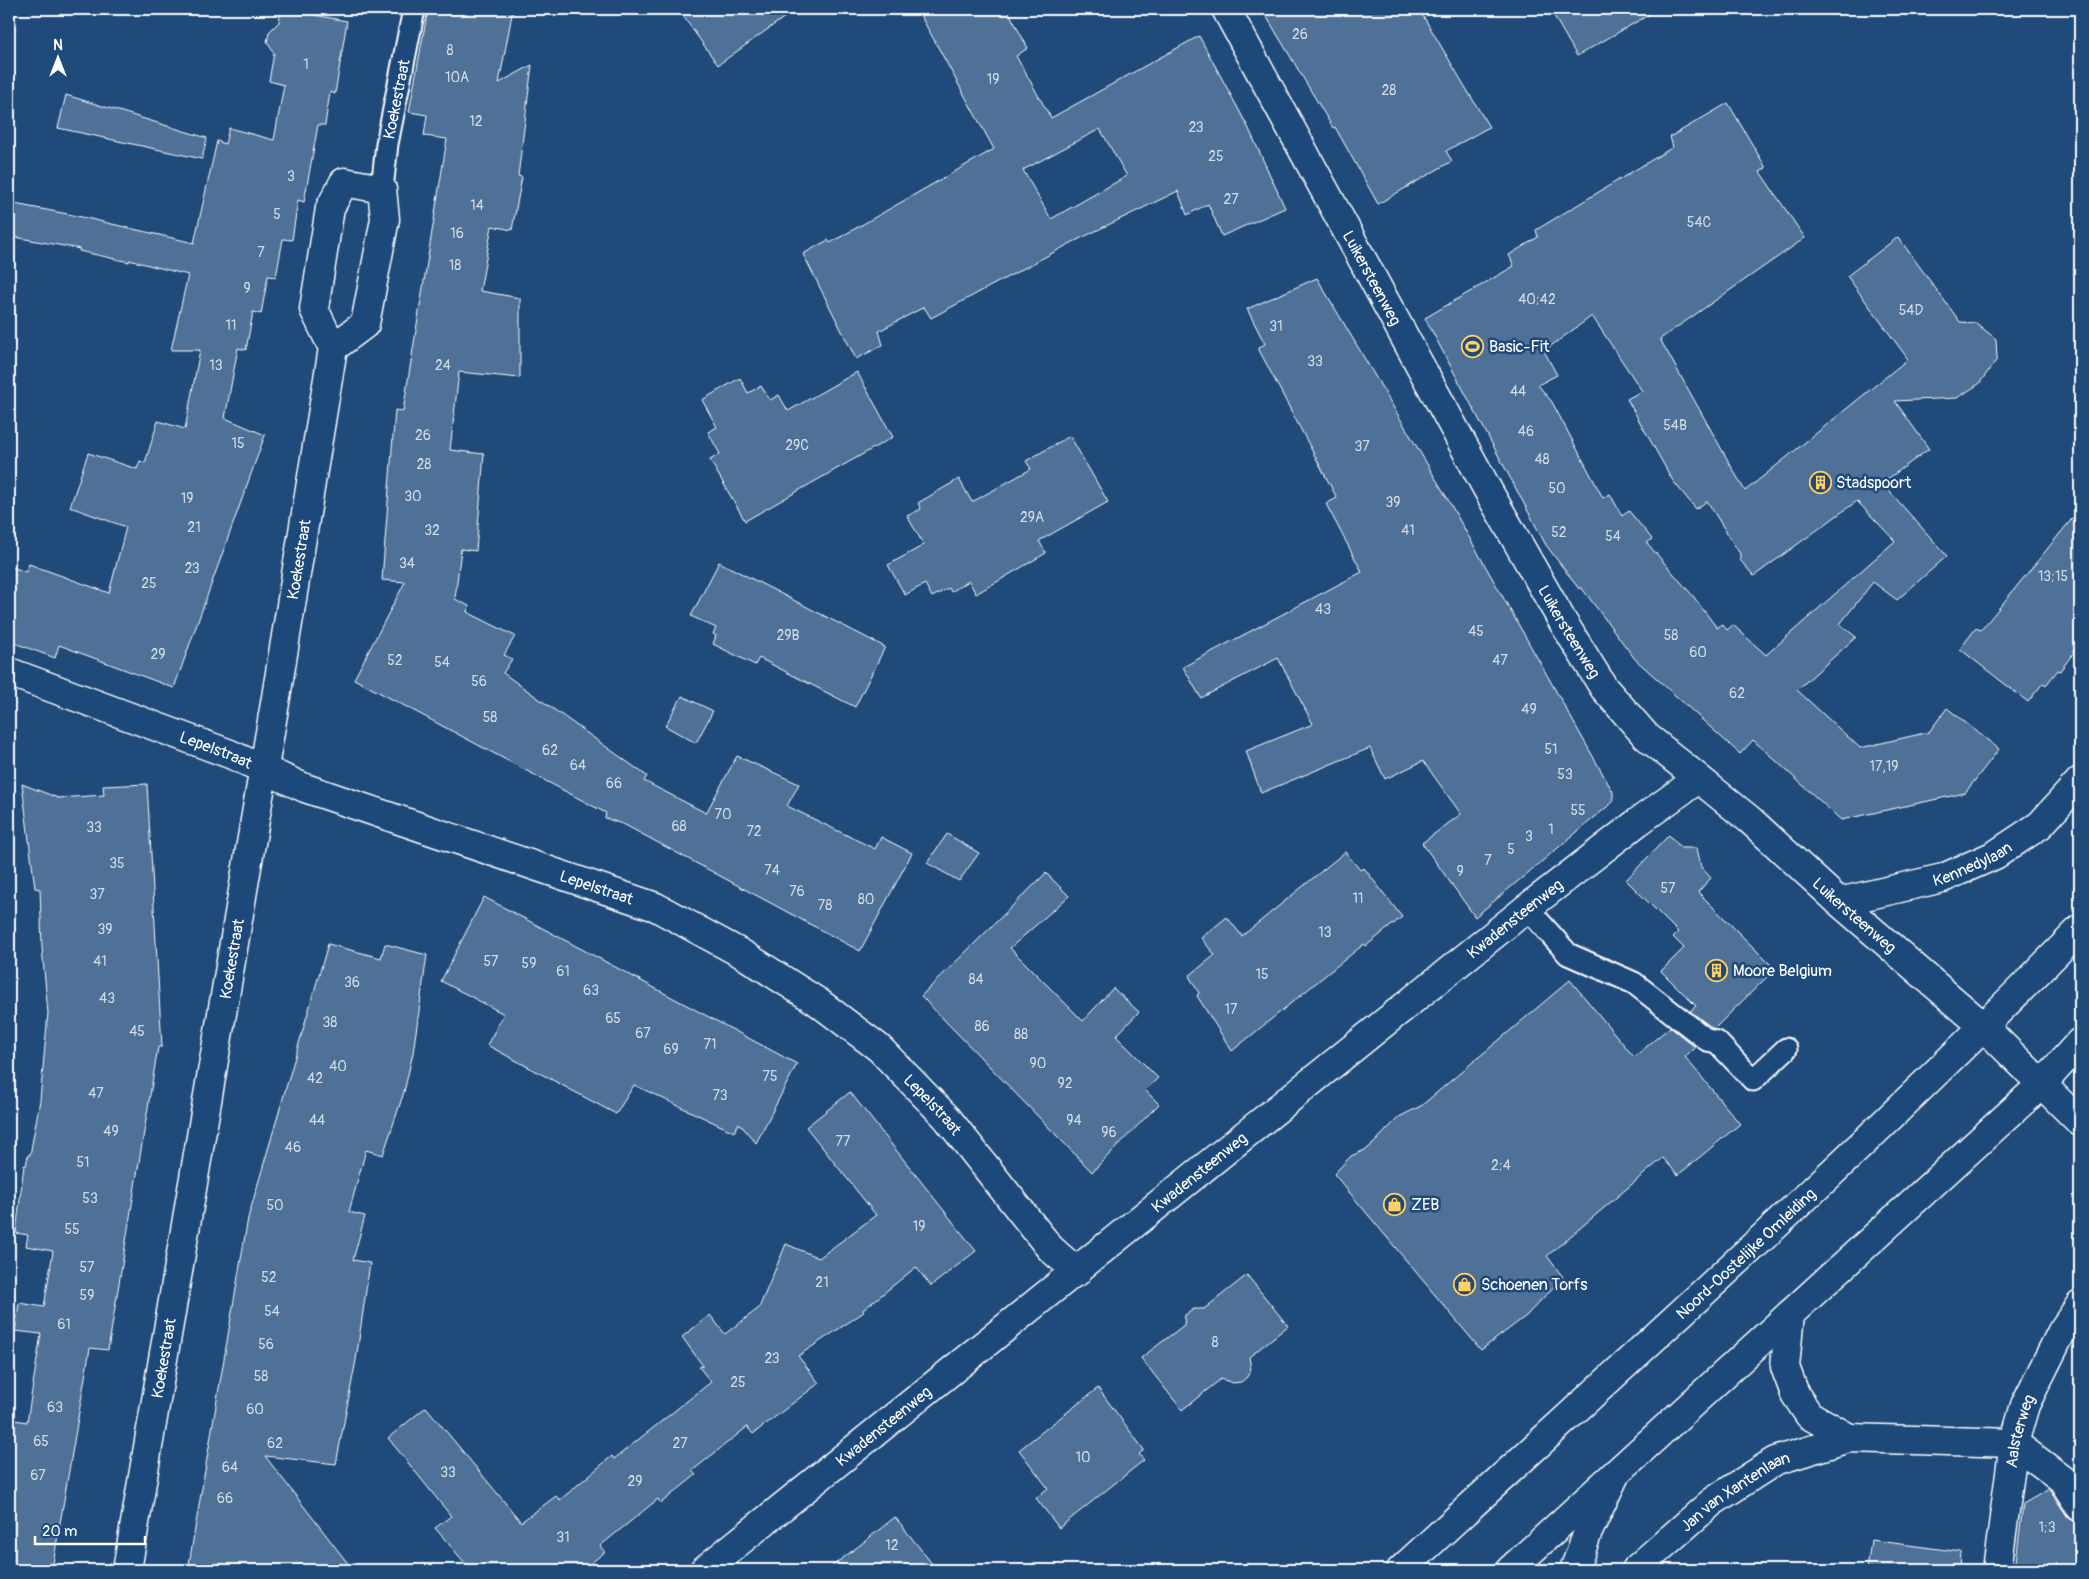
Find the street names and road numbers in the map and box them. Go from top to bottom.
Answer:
street label: Koekestraat [379,57,415,141]
street label: Luikersteenweg [1337,227,1405,329]
street label: Koekestraat [283,518,316,601]
street label: Luikersteenweg [1533,582,1604,682]
street label: Lepelstraat [177,727,256,774]
street label: Kennedylaan [1931,838,2016,891]
street label: Lepelstraat [557,866,636,910]
street label: Luikersteenweg [1808,873,1900,958]
street label: Kwadensteenweg [1463,875,1567,963]
street label: Koekestraat [216,917,249,1001]
street label: Lepelstraat [899,1070,966,1140]
street label: Kwadensteenweg [1148,1128,1251,1217]
street label: Noord-Oostelijke Omleiding [1672,1184,1820,1324]
street label: Koekestraat [147,1316,181,1400]
street label: Kwadensteenweg [832,1382,936,1471]
street label: Aalsterweg [2002,1391,2040,1469]
street label: Jan van Xantenlaan [1677,1448,1792,1536]

